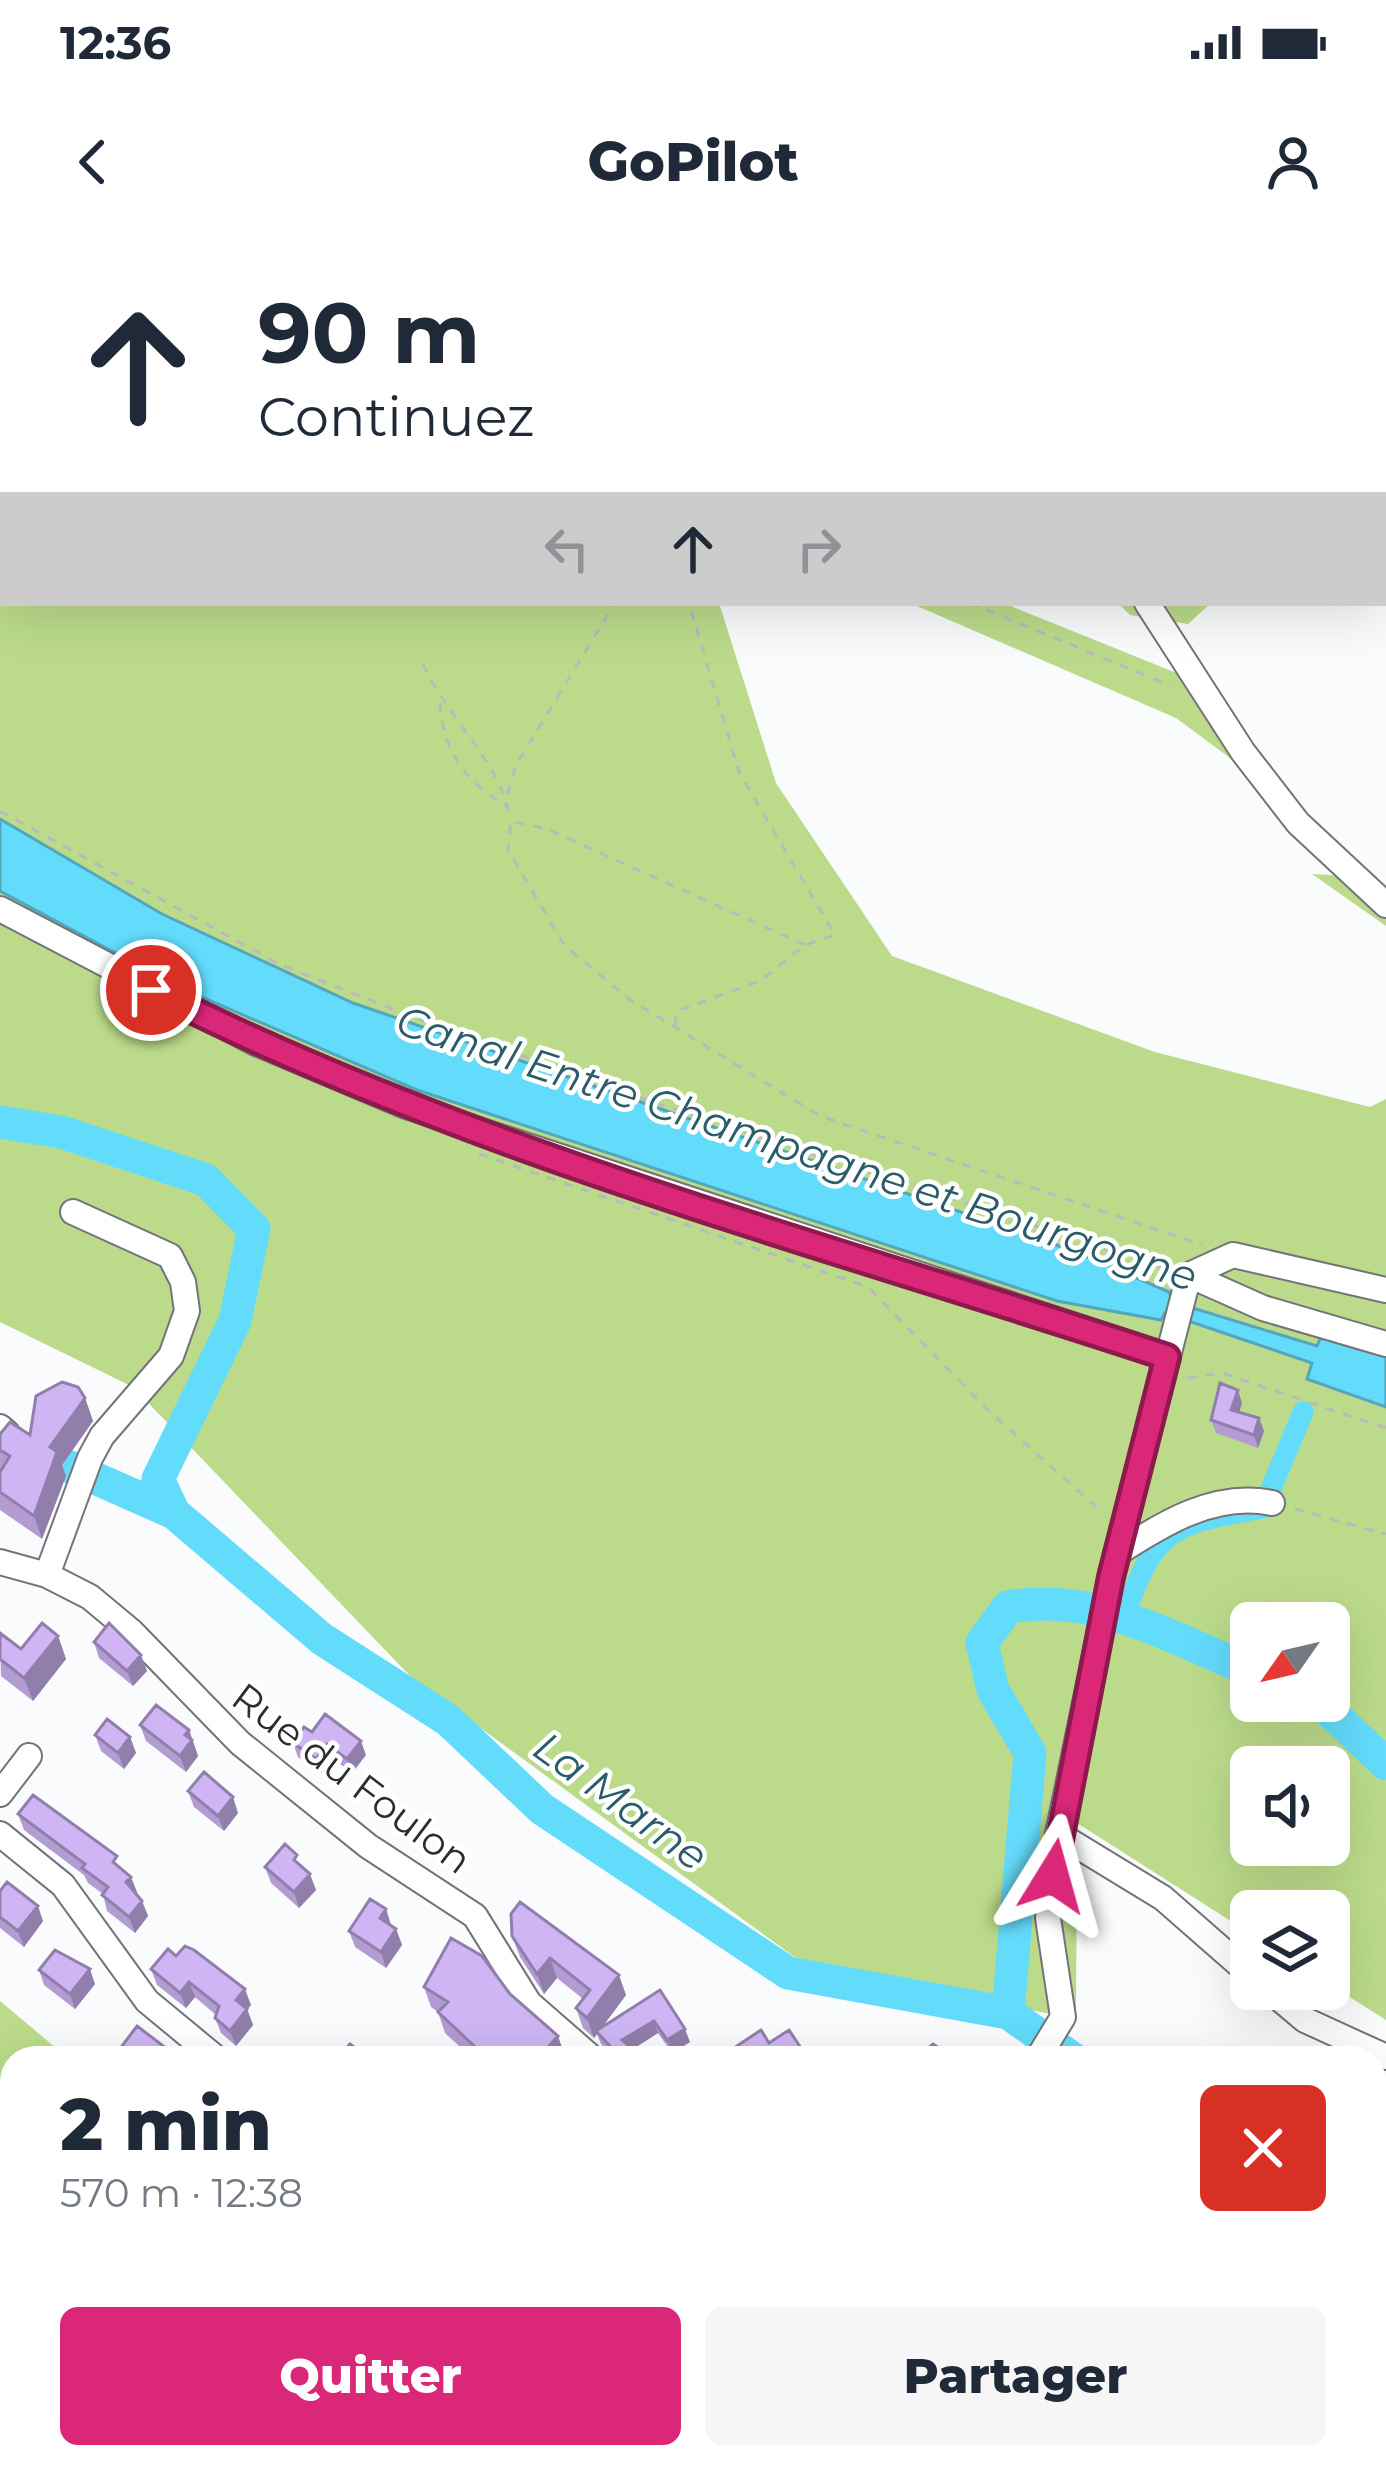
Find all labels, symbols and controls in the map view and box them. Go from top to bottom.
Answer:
text: 12:36 [60,15,171,70]
icon: back [60,129,126,195]
text: GoPilot [587,129,799,195]
icon: person [1260,129,1326,195]
text: 90 m [258,282,480,384]
icon: ahead [60,288,216,444]
text: Continuez [258,384,535,450]
icon: left [534,516,600,582]
icon: ahead [660,516,726,582]
icon: right [786,516,852,582]
pin [100,939,202,1041]
icon: arrive [118,957,184,1023]
water label: Canal Entre Champagne et Bourgogne [390,994,1204,1302]
north arrow [1230,1602,1350,1722]
map controls [1230,1602,1350,2010]
street label: Rue du Foulon [223,1672,481,1884]
water label: La Marne [524,1720,718,1882]
button: sound [1230,1746,1350,1866]
position arrow [990,1813,1116,1939]
button: layers [1230,1890,1350,2010]
text: 2 min [60,2080,272,2168]
button: close [1200,2085,1326,2211]
text: 570 m · 12:38 [60,2169,303,2217]
button: Quitter [60,2307,681,2445]
button: Partager [705,2307,1326,2445]

